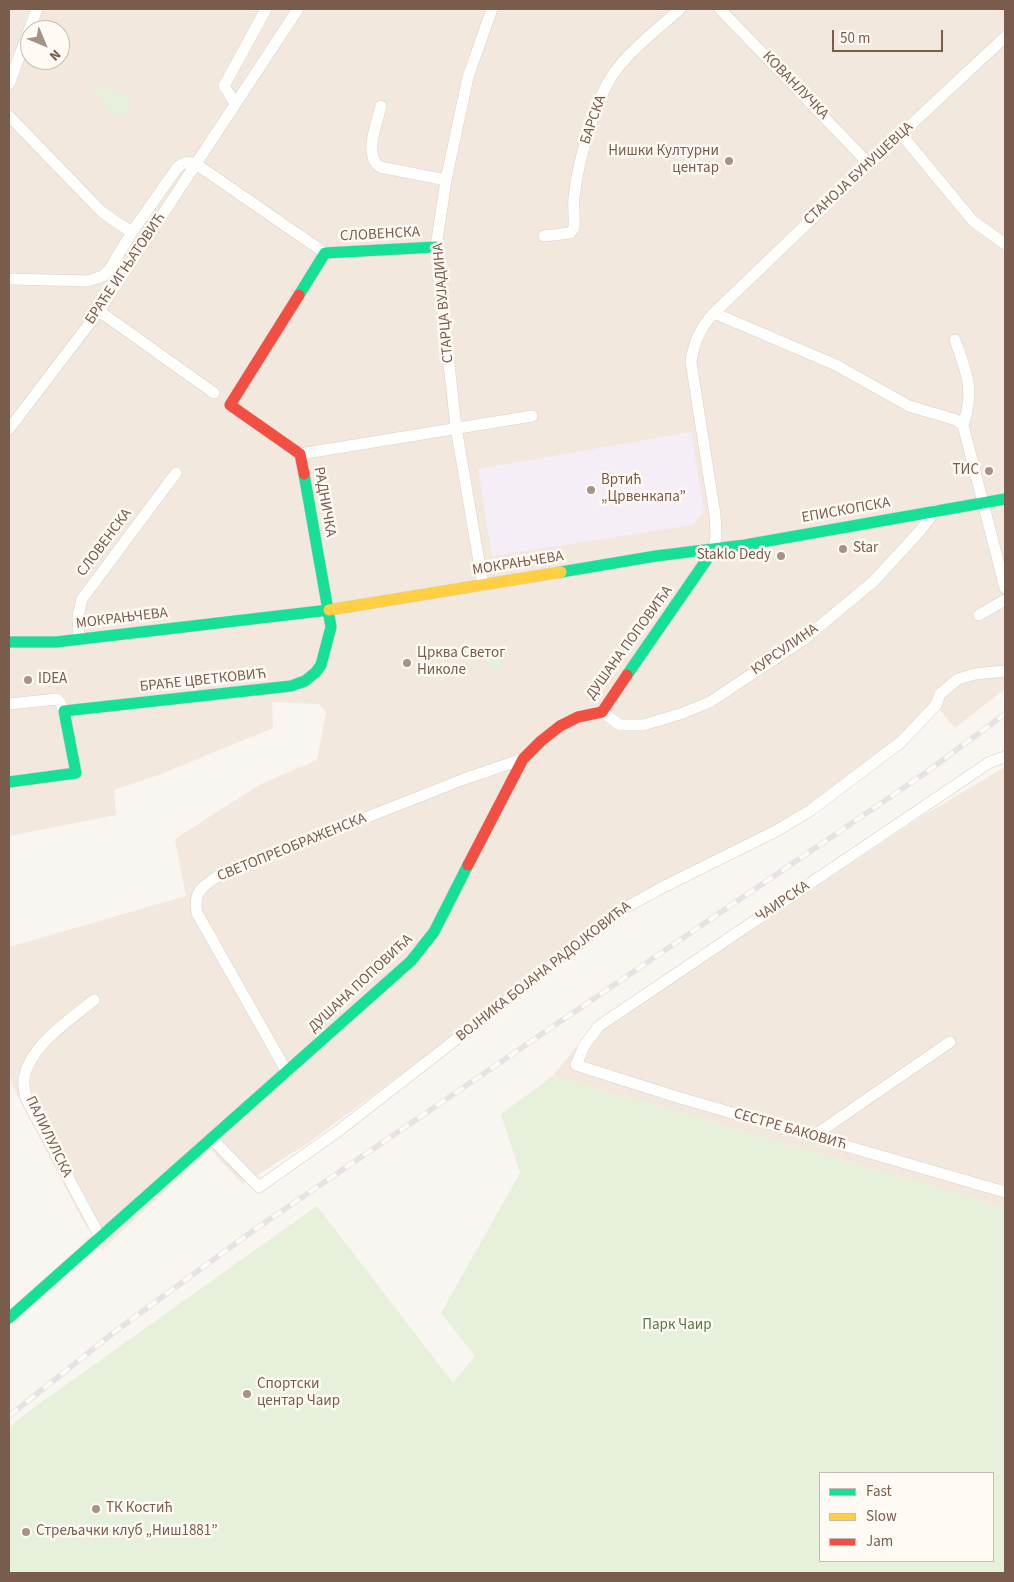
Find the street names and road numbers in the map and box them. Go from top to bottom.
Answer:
street label: КОВАНЛУЧКА [758,48,832,124]
street label: БАРСКА [577,93,611,147]
street label: СТАНОЈА БУНУШЕВЦА [801,119,917,229]
street label: БРАЋЕ ИГЊАТОВИЋ [82,210,170,328]
street label: СЛОВЕНСКА [340,224,420,246]
street label: СТАРЦА ВУЈАДИНА [430,242,458,364]
street label: РАДНИЧКА [309,466,339,538]
street label: ЕПИСКОПСКА [800,494,892,528]
street label: СЛОВЕНСКА [74,506,136,580]
street label: МОКРАЊЧЕВА [471,548,565,580]
street label: ДУШАНА ПОПОВИЋА [583,583,677,703]
street label: МОКРАЊЧЕВА [75,604,169,634]
street label: КУРСУЛИНА [748,620,822,680]
street label: БРАЋЕ ЦВЕТКОВИЋ [139,665,267,697]
street label: СВЕТОПРЕОБРАЖЕНСКА [215,810,369,886]
street label: ЧАИРСКА [753,878,813,926]
street label: ВОЈНИКА БОЈАНА РАДОЈКОВИЋА [453,898,635,1046]
street label: ДУШАНА ПОПОВИЋА [305,931,417,1037]
street label: ПАЛИЛУЛСКА [21,1093,75,1181]
street label: СЕСТРЕ БАКОВИЋ [731,1105,849,1155]

